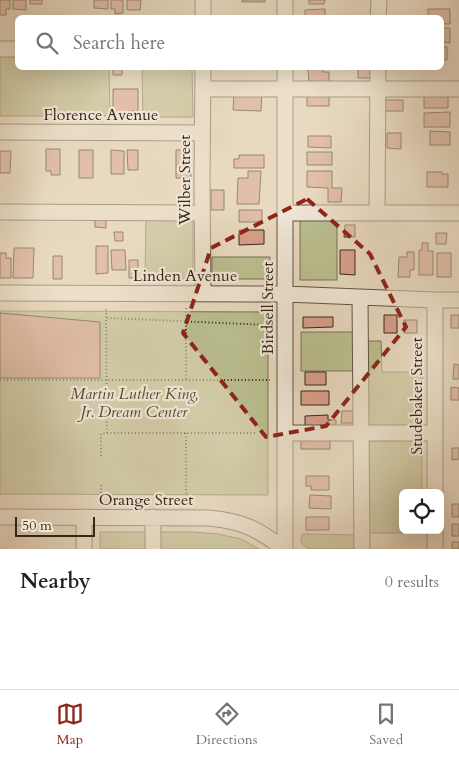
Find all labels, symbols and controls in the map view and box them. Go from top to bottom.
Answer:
search box [15,15,444,70]
icon: search [33,29,61,57]
text: Search here [73,30,165,56]
street label: Florence Avenue [44,104,158,126]
street label: Wilber Street [174,135,196,226]
street label: Birdsell Street [257,261,279,355]
street label: Linden Avenue [133,265,237,287]
street label: Studebaker Street [406,337,428,455]
park label: Martin Luther King, Jr. Dream Center [70,383,198,423]
street label: Orange Street [99,489,193,511]
map controls [399,489,444,534]
button: locate [399,489,444,534]
scale bar [15,514,95,537]
text: 50 m [22,516,52,535]
text: Nearby [20,567,91,596]
text: 0 results [385,571,439,593]
tab: Map [56,700,84,749]
tab: Directions [196,700,257,749]
tab: Saved [369,700,403,749]

